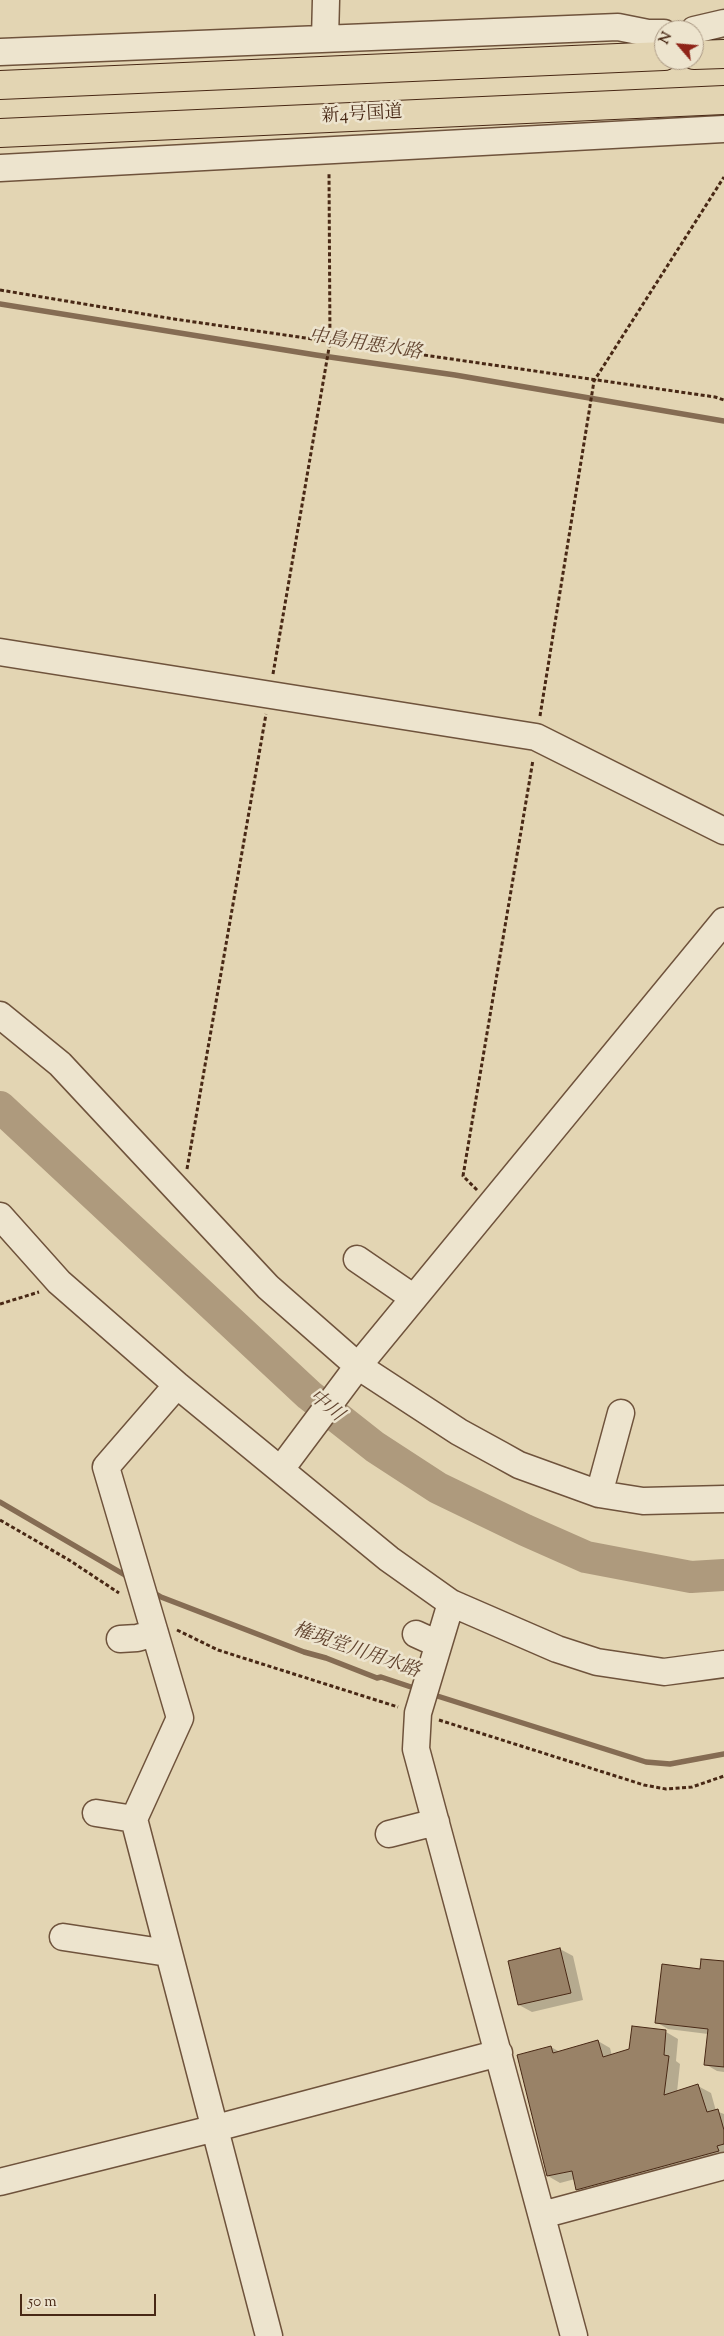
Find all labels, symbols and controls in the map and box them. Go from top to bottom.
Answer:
north arrow [654,20,704,70]
text: N [655,29,678,48]
street label: 新4号国道 [321,103,403,129]
water label: 中島用悪水路 [307,326,423,366]
water label: 中川 [303,1386,347,1428]
water label: 権現堂川用水路 [289,1620,423,1684]
scale bar [22,2284,159,2316]
text: 50 m [28,2292,57,2313]

